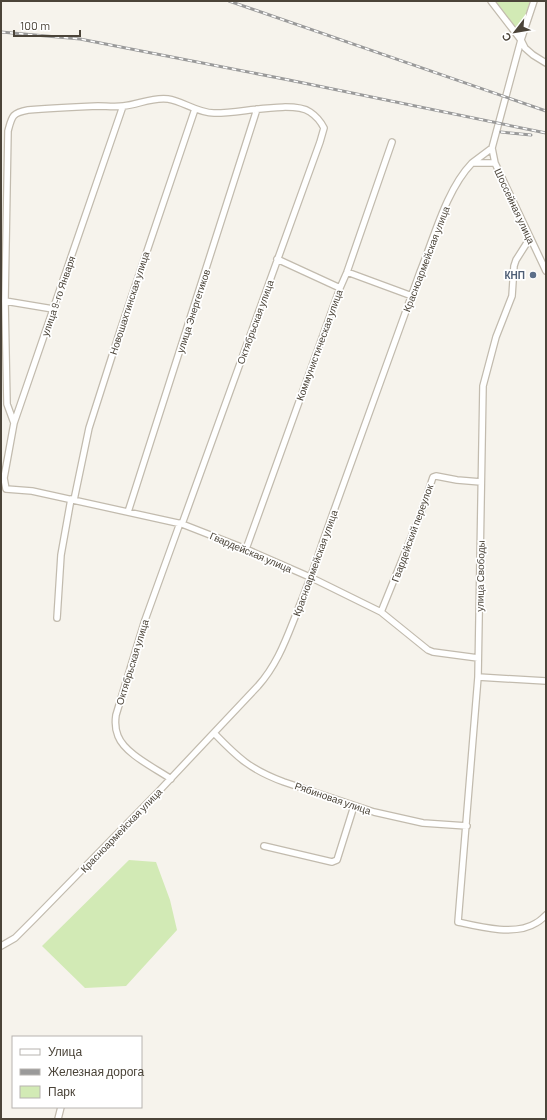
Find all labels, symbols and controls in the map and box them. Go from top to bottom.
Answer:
scale bar [14,12,80,38]
north arrow [495,12,535,52]
text: 100 m [20,18,50,32]
text: С [498,31,514,44]
street label: Шоссейная улица [492,166,538,246]
street label: Красноармейская улица [400,204,452,314]
street label: Новошахтинская улица [107,249,151,356]
street label: улица 9-го Января [39,254,77,338]
street label: улица Энергетиков [174,268,212,354]
place label: КНП [504,269,525,281]
marker: КНП [528,270,538,280]
street label: Октябрьская улица [234,278,276,366]
street label: Коммунистическая улица [293,287,345,402]
street label: Гвардейский переулок [389,482,435,584]
street label: Красноармейская улица [290,508,340,618]
street label: Гвардейская улица [208,529,294,575]
street label: улица Свободы [473,540,487,612]
street label: Октябрьская улица [113,617,151,706]
street label: Рябиновая улица [293,779,373,817]
street label: Красноармейская улица [78,785,165,875]
legend [12,1036,142,1108]
text: Улица [48,1044,82,1059]
text: Железная дорога [48,1064,144,1079]
text: Парк [48,1084,76,1099]

